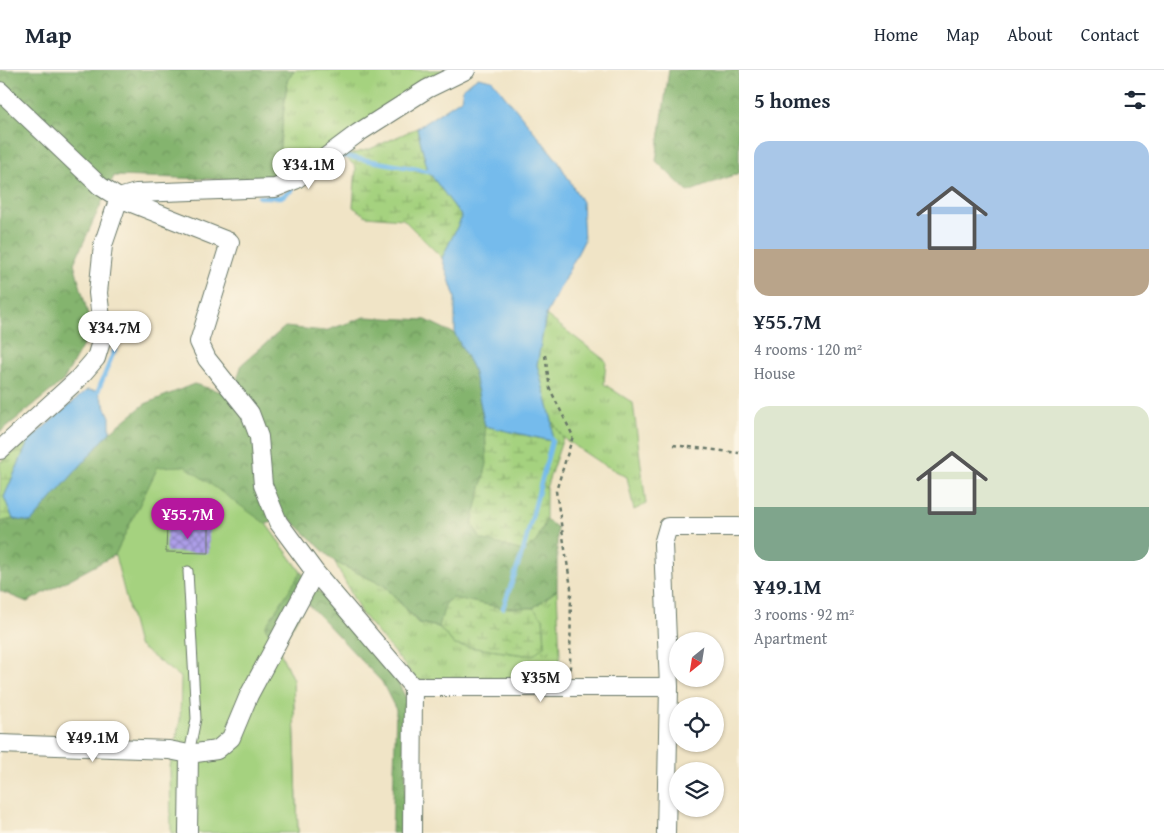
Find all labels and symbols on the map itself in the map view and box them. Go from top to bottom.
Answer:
pin: ¥34.1M [268,148,350,190]
pin: ¥34.7M [74,310,156,353]
pin: ¥55.7M [147,498,229,540]
north arrow [669,632,724,688]
pin: ¥35M [511,660,571,703]
pin: ¥49.1M [52,720,134,763]

